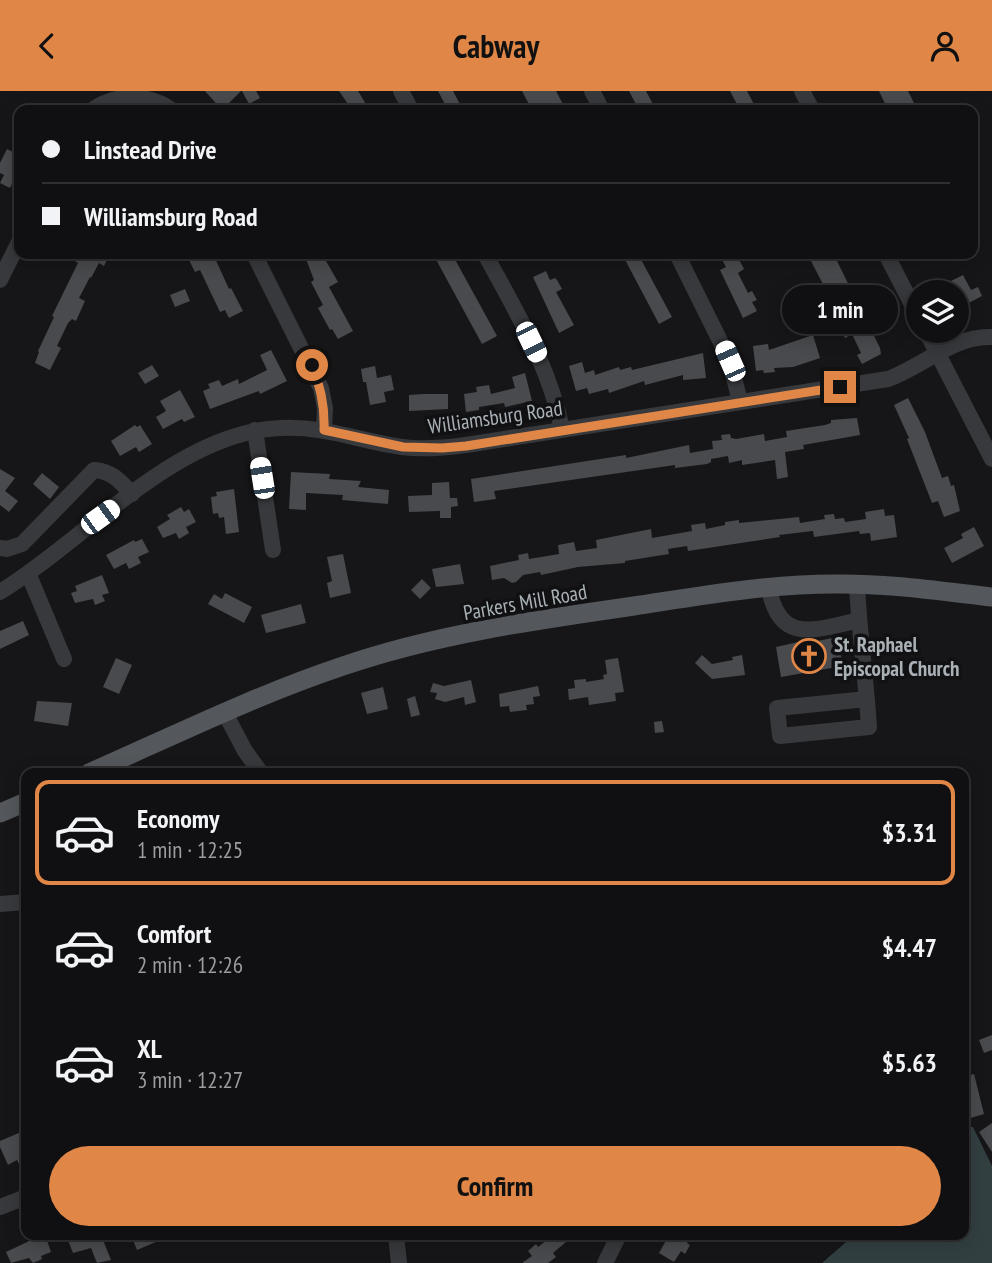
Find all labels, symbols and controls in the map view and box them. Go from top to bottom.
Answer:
text: Cabway [453,25,539,67]
icon: back [28,27,66,65]
icon: person [926,27,964,65]
text: Linstead Drive [84,133,217,166]
text: Williamsburg Road [84,200,258,233]
map controls [906,280,969,343]
button: layers [906,280,969,343]
callout: 1 min [782,285,898,335]
text: 1 min [817,295,863,324]
car [513,319,550,365]
car [712,338,749,384]
route start [296,349,328,381]
route end [824,371,856,403]
street label: Williamsburg Road [426,394,564,440]
car [249,456,276,500]
car [77,496,124,538]
street label: Parkers Mill Road [461,578,589,626]
place label: St. Raphael Episcopal Church [834,631,959,682]
church icon: St. Raphael Episcopal Church [790,637,828,675]
icon: car [53,801,116,864]
text: Economy [137,802,219,835]
text: $3.31 [882,816,937,849]
text: 1 min · 12:25 [137,835,243,864]
icon: car [53,916,116,979]
text: Comfort [137,917,211,950]
text: $4.47 [882,931,937,964]
text: 2 min · 12:26 [137,950,243,979]
icon: car [53,1031,116,1094]
text: XL [137,1032,162,1065]
text: $5.63 [882,1046,937,1079]
text: 3 min · 12:27 [137,1065,243,1094]
button: Confirm [49,1146,941,1226]

